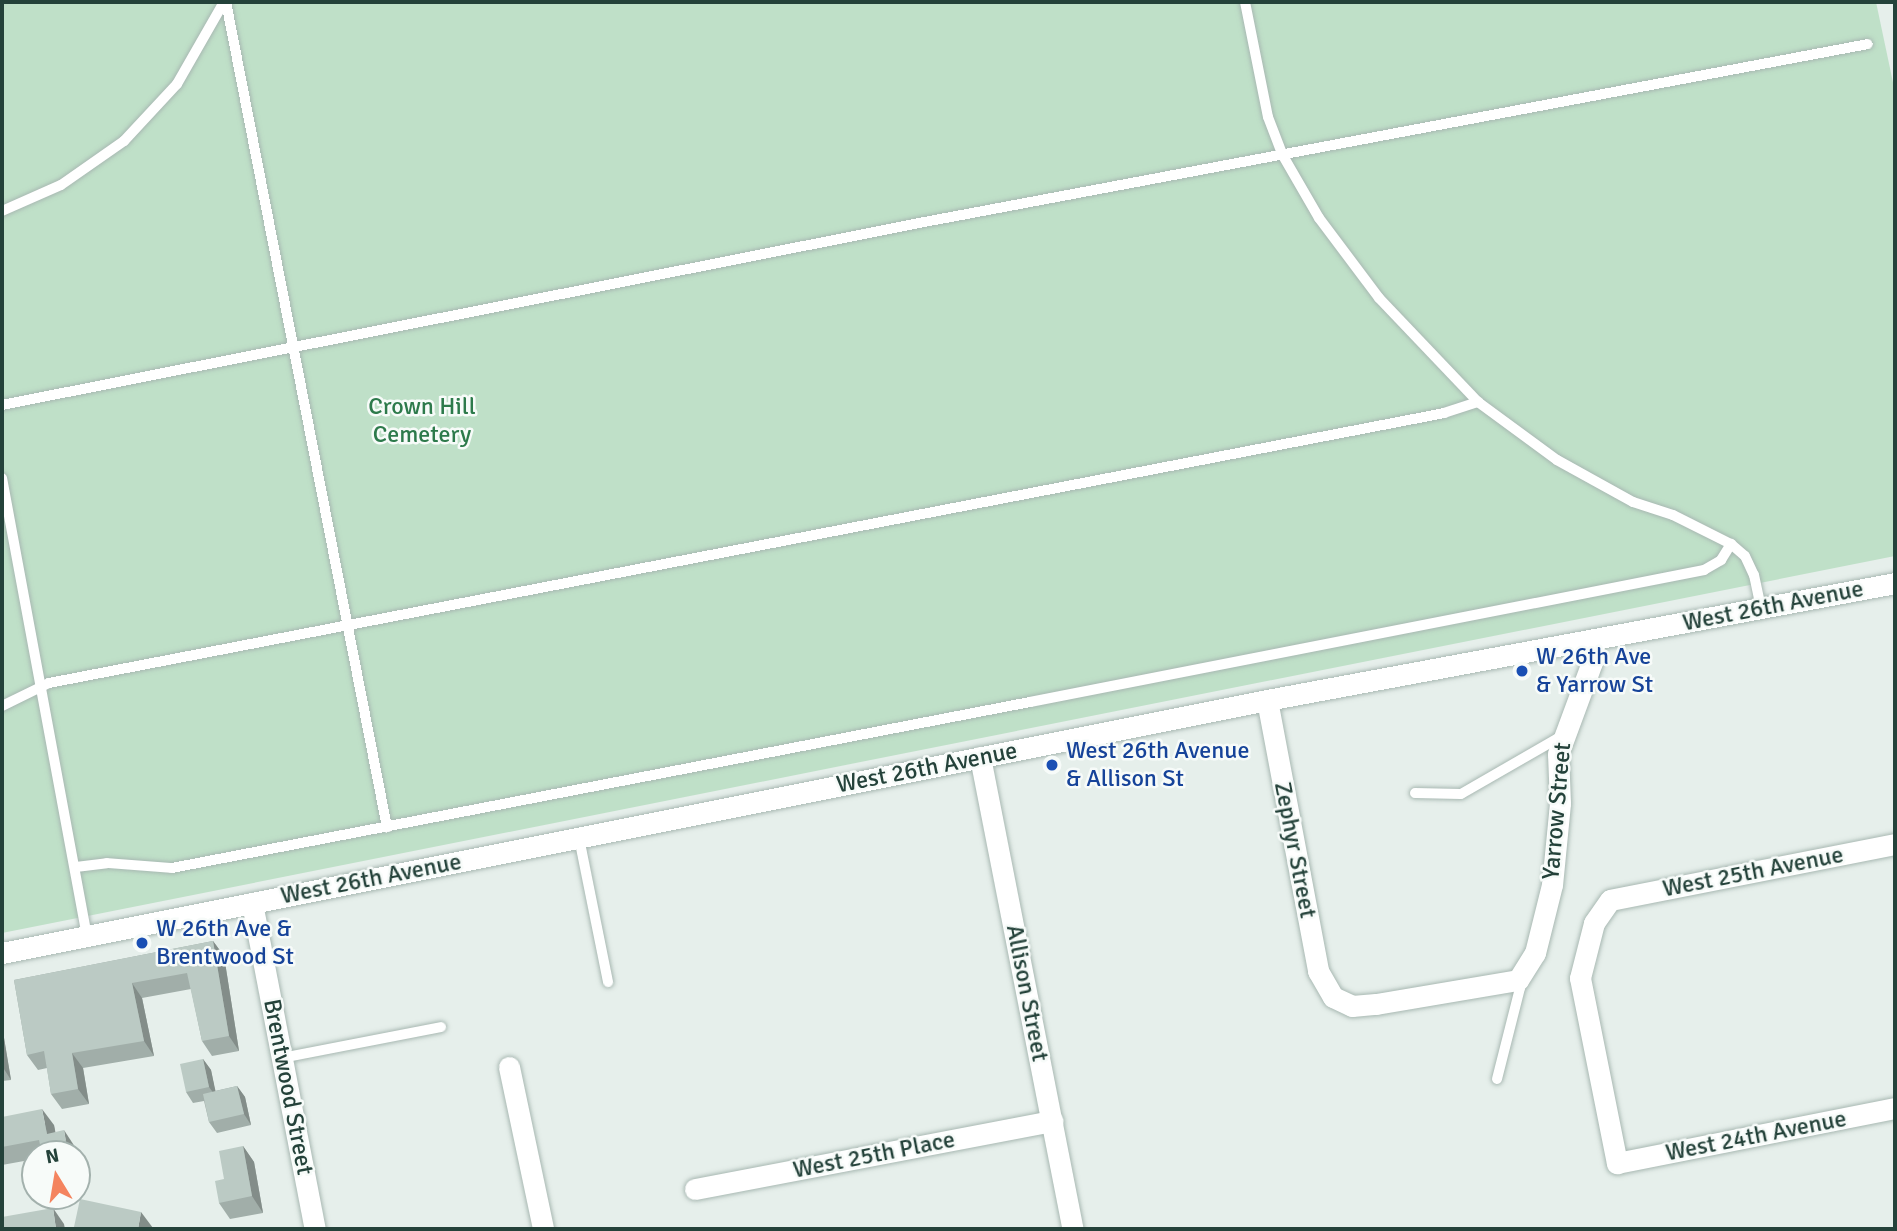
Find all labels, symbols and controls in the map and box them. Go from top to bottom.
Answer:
park label: Crown Hill Cemetery [368,393,476,449]
street label: West 26th Avenue [1680,574,1866,638]
place label: W 26th Ave & Yarrow St [1536,643,1653,699]
marker: W 26th Ave & Yarrow St [1514,663,1530,679]
street label: West 26th Avenue [834,736,1020,800]
place label: West 26th Avenue & Allison St [1066,737,1249,793]
street label: Yarrow Street [1537,741,1577,881]
marker: West 26th Avenue & Allison St [1044,757,1060,773]
street label: Zephyr Street [1268,779,1322,921]
street label: West 25th Avenue [1660,840,1846,904]
street label: West 26th Avenue [278,847,464,911]
place label: W 26th Ave & Brentwood St [156,915,294,971]
street label: Allison Street [1000,922,1054,1064]
marker: W 26th Ave & Brentwood St [134,935,150,951]
street label: Brentwood Street [257,997,319,1177]
street label: West 24th Avenue [1663,1104,1849,1168]
street label: West 25th Place [791,1125,957,1185]
north arrow [21,1140,91,1210]
text: N [44,1143,61,1169]

